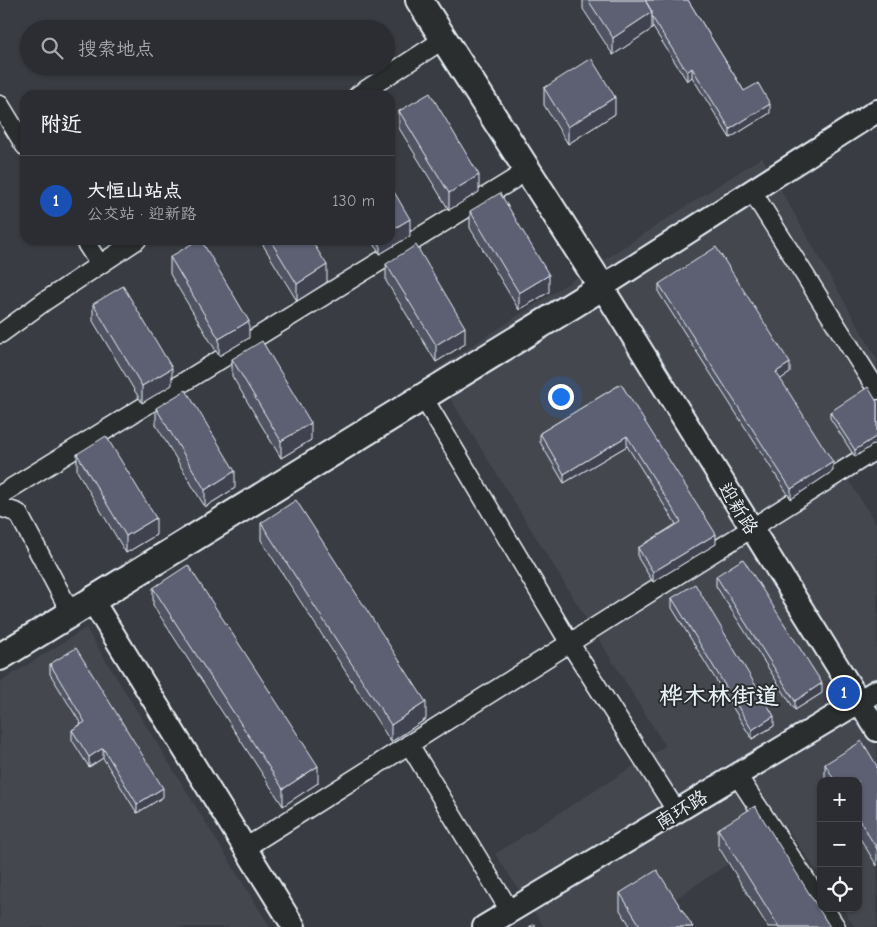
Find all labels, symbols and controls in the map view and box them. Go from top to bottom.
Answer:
search box [20,20,395,75]
icon: search [38,34,66,62]
text: 搜索地点 [78,38,154,60]
text: 附近 [40,112,82,136]
text: 大恒山站点 [87,180,182,202]
text: 1 [53,192,59,210]
text: 130 m [332,192,375,210]
text: 公交站 · 迎新路 [87,205,197,223]
your location [548,384,574,410]
street label: 迎新路 [714,479,763,539]
pin: 1 [828,674,860,712]
district label: 桦木林街道 [659,682,779,710]
map controls [817,777,862,912]
button: + [817,777,862,822]
street label: 南环路 [651,786,712,834]
button: − [817,822,862,867]
button: locate [817,867,862,912]

